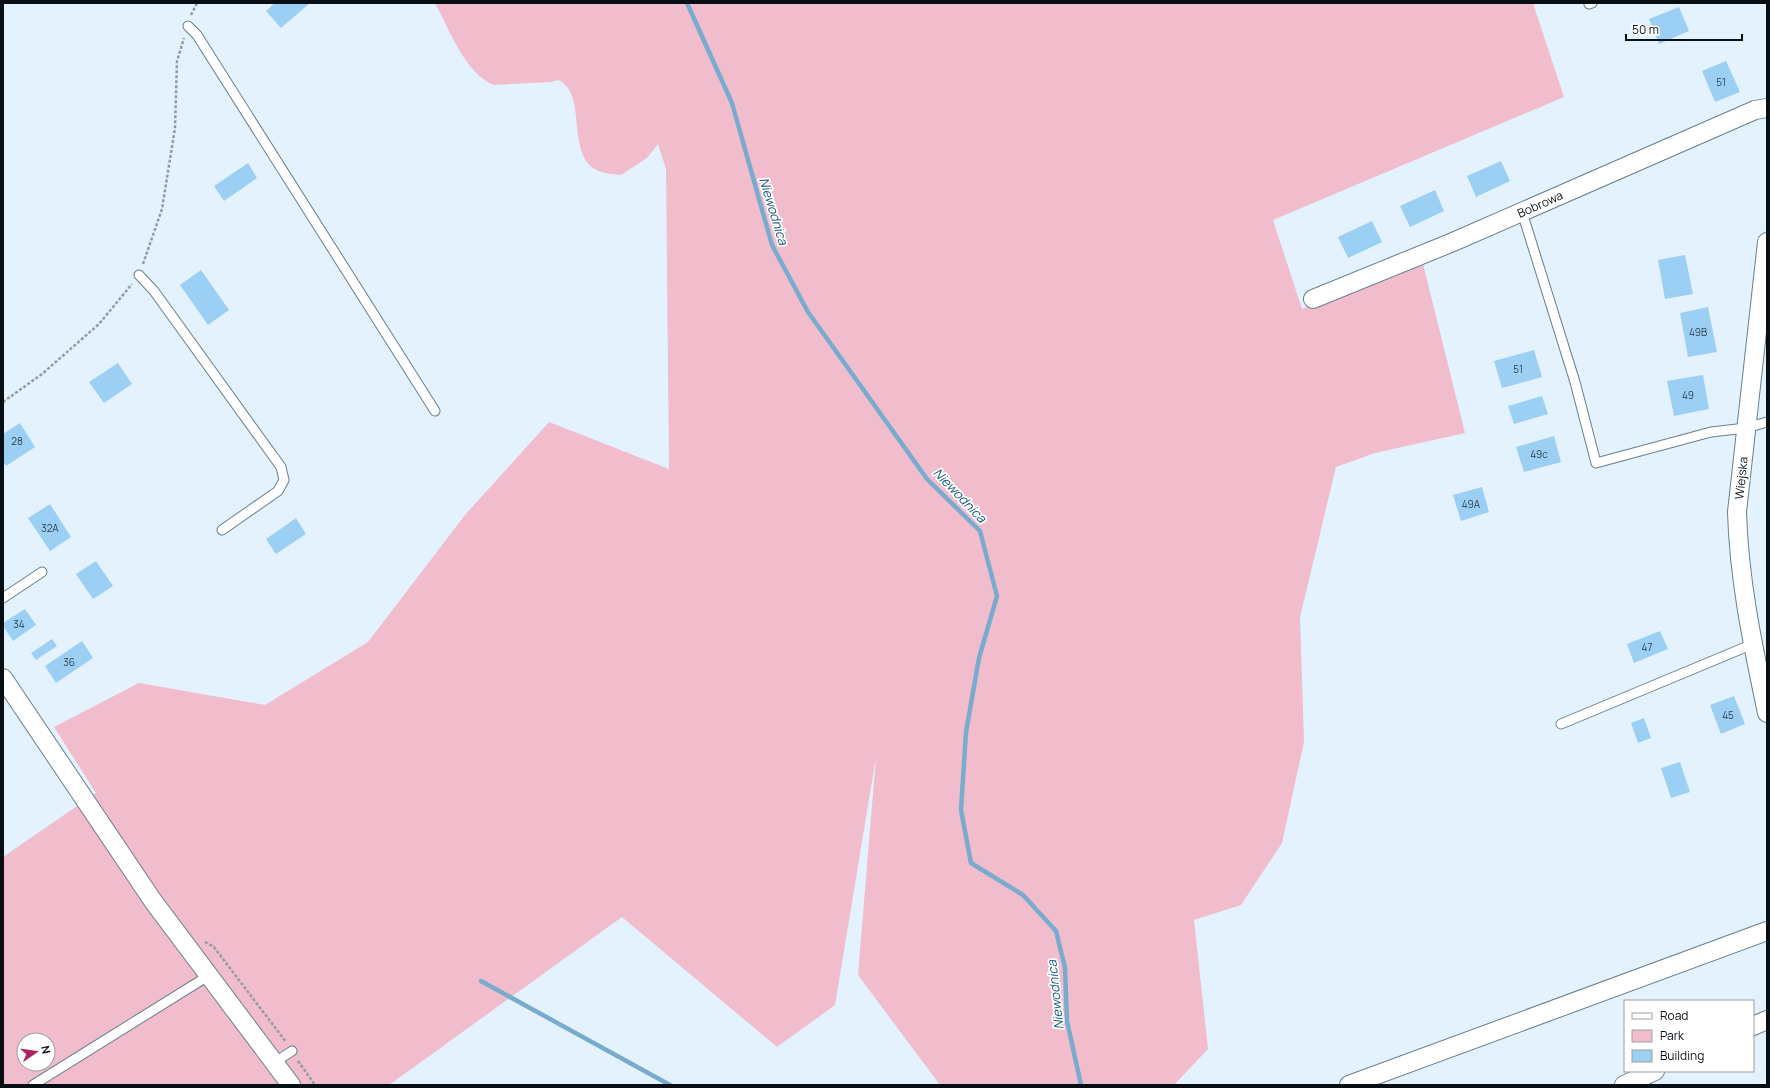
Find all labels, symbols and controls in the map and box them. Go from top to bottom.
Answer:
scale bar [1626,16,1742,42]
text: 50 m [1632,21,1659,38]
house number: 51 [1716,75,1726,89]
water label: Niewodnica [755,175,793,248]
street label: Bobrowa [1515,186,1565,222]
house number: 49B [1689,325,1707,339]
house number: 51 [1513,362,1523,376]
house number: 49 [1682,388,1694,402]
house number: 28 [11,434,23,448]
house number: 49c [1530,447,1548,461]
street label: Wiejska [1730,456,1752,500]
water label: Niewodnica [929,464,991,527]
house number: 49A [1462,497,1481,511]
house number: 32A [41,521,59,535]
house number: 34 [13,617,25,631]
house number: 47 [1642,640,1652,654]
house number: 36 [63,655,75,669]
house number: 45 [1722,708,1734,722]
water label: Niewodnica [1042,959,1068,1031]
legend [1624,1000,1754,1072]
text: Road [1660,1007,1688,1024]
text: Park [1660,1027,1685,1044]
north arrow [16,1032,56,1072]
text: N [38,1044,54,1055]
text: Building [1660,1047,1704,1064]

